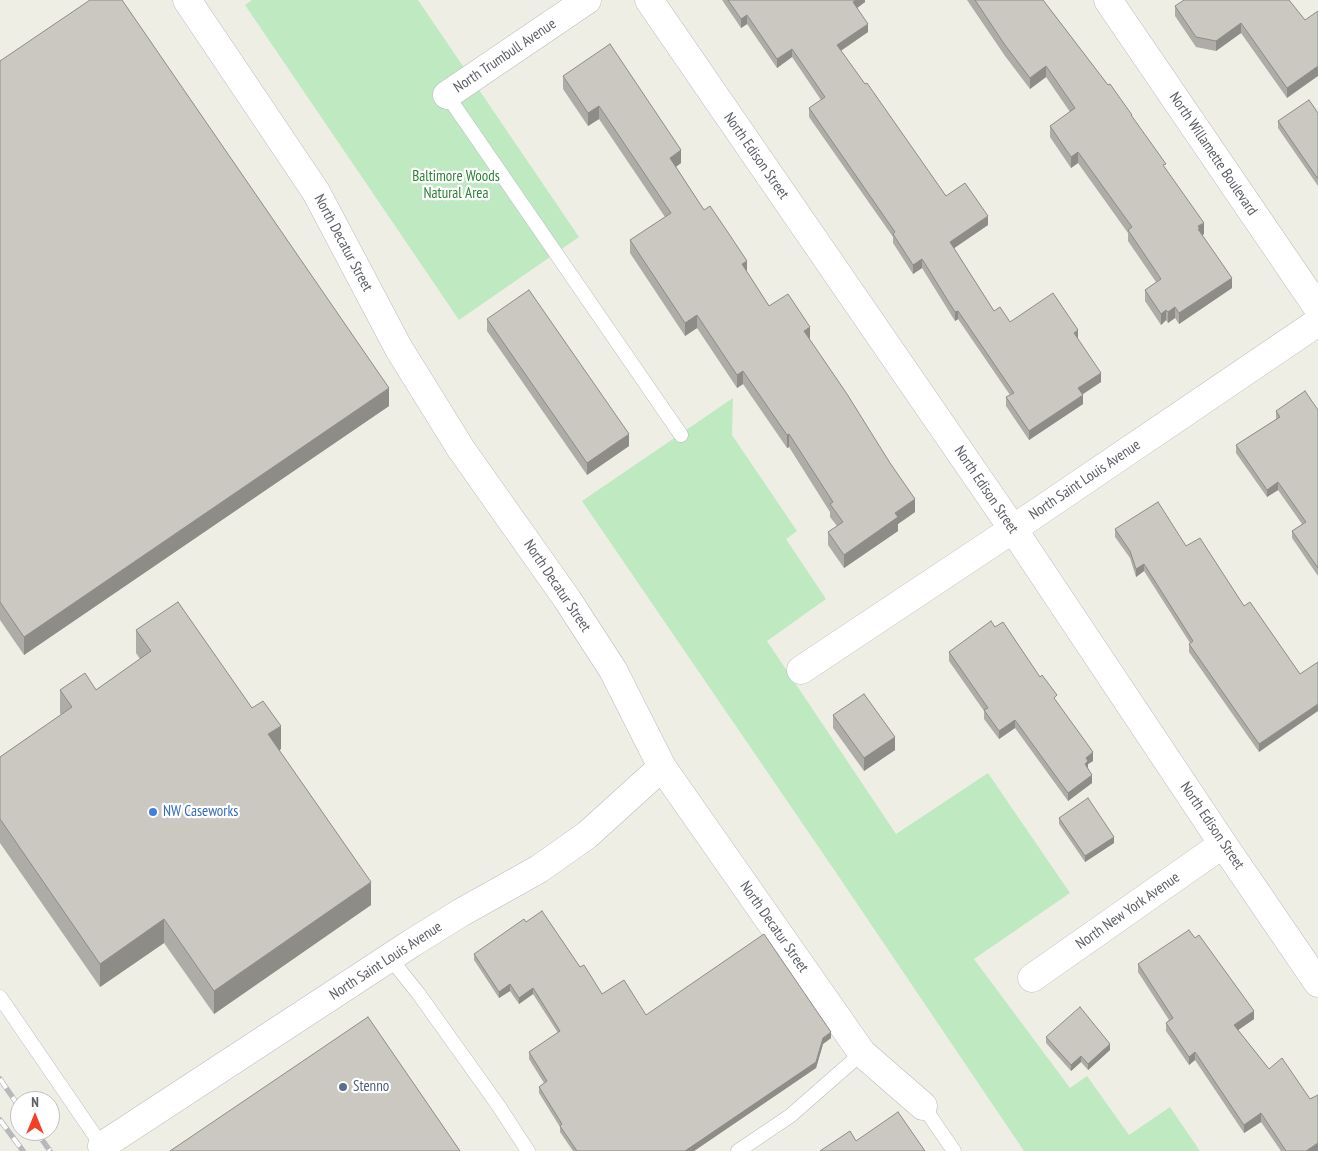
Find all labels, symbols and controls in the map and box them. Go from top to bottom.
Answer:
street label: North Trumbull Avenue [450,15,560,97]
street label: North Willamette Boulevard [1165,89,1261,219]
street label: North Edison Street [720,109,792,203]
park label: Baltimore Woods Natural Area [412,168,500,203]
street label: North Decatur Street [310,191,376,295]
street label: North Saint Louis Avenue [1026,436,1144,524]
street label: North Edison Street [950,443,1022,537]
street label: North Decatur Street [520,537,594,635]
street label: North Edison Street [1176,779,1248,873]
place label: NW Caseworks [163,803,238,821]
marker: NW Caseworks [147,806,159,818]
street label: North New York Avenue [1073,869,1183,953]
street label: North Decatur Street [736,878,812,976]
street label: North Saint Louis Avenue [326,918,446,1004]
place label: Stenno [353,1078,389,1096]
marker: Stenno [337,1081,349,1093]
north arrow [10,1091,60,1141]
text: N [31,1093,39,1111]

